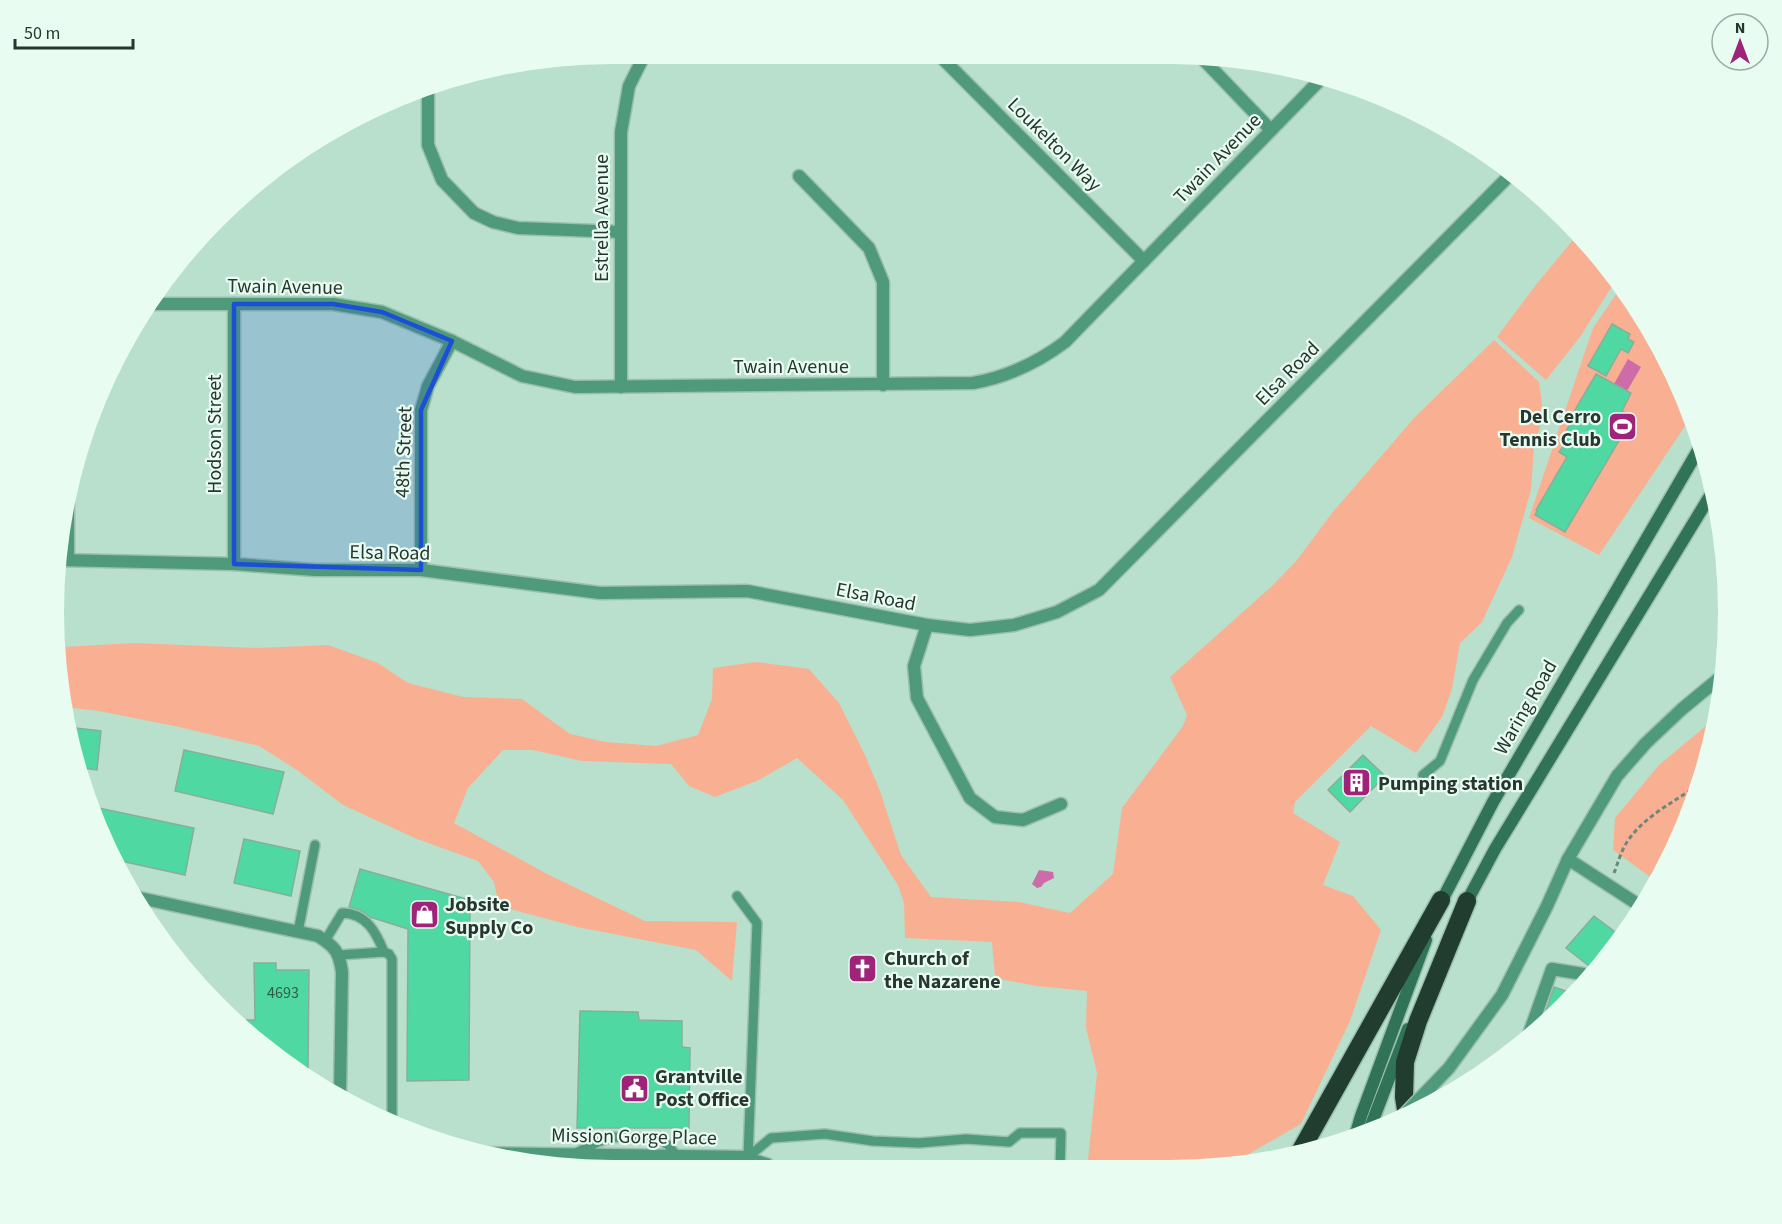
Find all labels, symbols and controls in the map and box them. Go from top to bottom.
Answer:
scale bar [15,12,134,50]
north arrow [1710,12,1770,72]
text: N [1735,17,1745,39]
text: 50 m [24,21,60,46]
street label: Loukelton Way [1001,91,1108,199]
street label: Twain Avenue [1167,107,1268,210]
street label: Estrella Avenue [588,154,616,282]
street label: Twain Avenue [227,272,343,302]
street label: Elsa Road [1249,335,1326,412]
street label: Twain Avenue [733,353,849,381]
street label: Hodson Street [201,374,229,494]
place label: Del Cerro Tennis Club [1500,403,1601,454]
street label: 48th Street [388,406,420,498]
sports icon: Del Cerro Tennis Club [1606,411,1638,443]
street label: Elsa Road [349,538,431,568]
street label: Elsa Road [833,576,918,618]
street label: Waring Road [1487,655,1564,760]
building icon: Pumping station [1341,767,1373,799]
place label: Pumping station [1378,770,1523,798]
place label: Jobsite Supply Co [445,891,533,942]
shop icon: Jobsite Supply Co [408,899,440,931]
place label: Church of the Nazarene [884,945,1001,996]
church icon: Church of the Nazarene [847,953,879,985]
house number: 4693 [267,982,299,1004]
place label: Grantville Post Office [655,1063,749,1114]
public building icon: Grantville Post Office [618,1072,650,1104]
street label: Mission Gorge Place [551,1122,717,1152]

